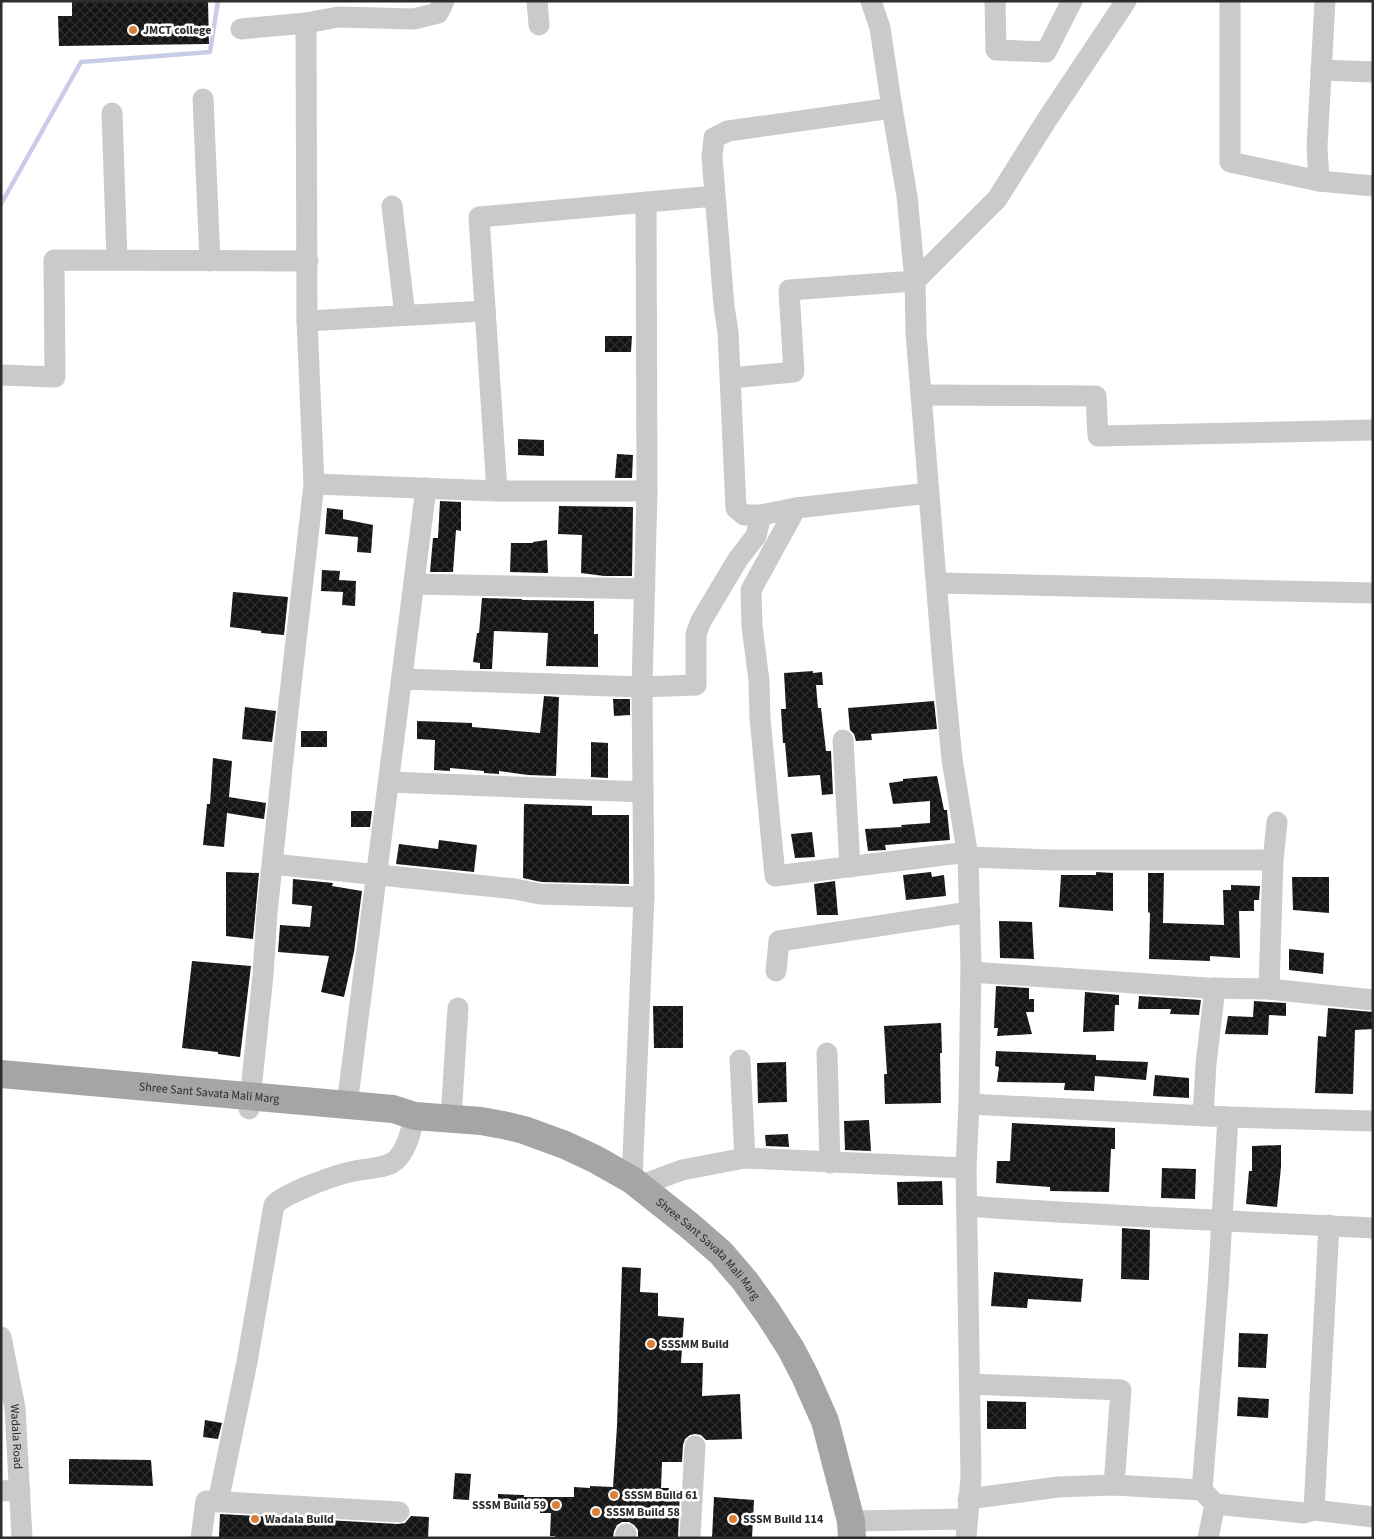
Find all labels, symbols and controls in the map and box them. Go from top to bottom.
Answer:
place label: JMCT college [143,22,211,39]
marker: JMCT college [127,24,139,36]
street label: Shree Sant Savata Mali Marg [138,1078,280,1108]
street label: Shree Sant Savata Mali Marg [652,1194,764,1304]
place label: SSSMM Build [661,1336,729,1353]
marker: SSSMM Build [645,1338,657,1350]
street label: Wadala Road [6,1404,26,1470]
place label: SSSM Build 61 [624,1487,698,1504]
marker: SSSM Build 61 [608,1489,620,1501]
place label: SSSM Build 59 [472,1497,546,1514]
marker: SSSM Build 59 [550,1499,562,1511]
place label: SSSM Build 58 [606,1504,680,1521]
marker: SSSM Build 58 [590,1506,602,1518]
place label: Wadala Build [265,1511,334,1528]
place label: SSSM Build 114 [743,1511,824,1528]
marker: Wadala Build [249,1513,261,1525]
marker: SSSM Build 114 [727,1513,739,1525]

